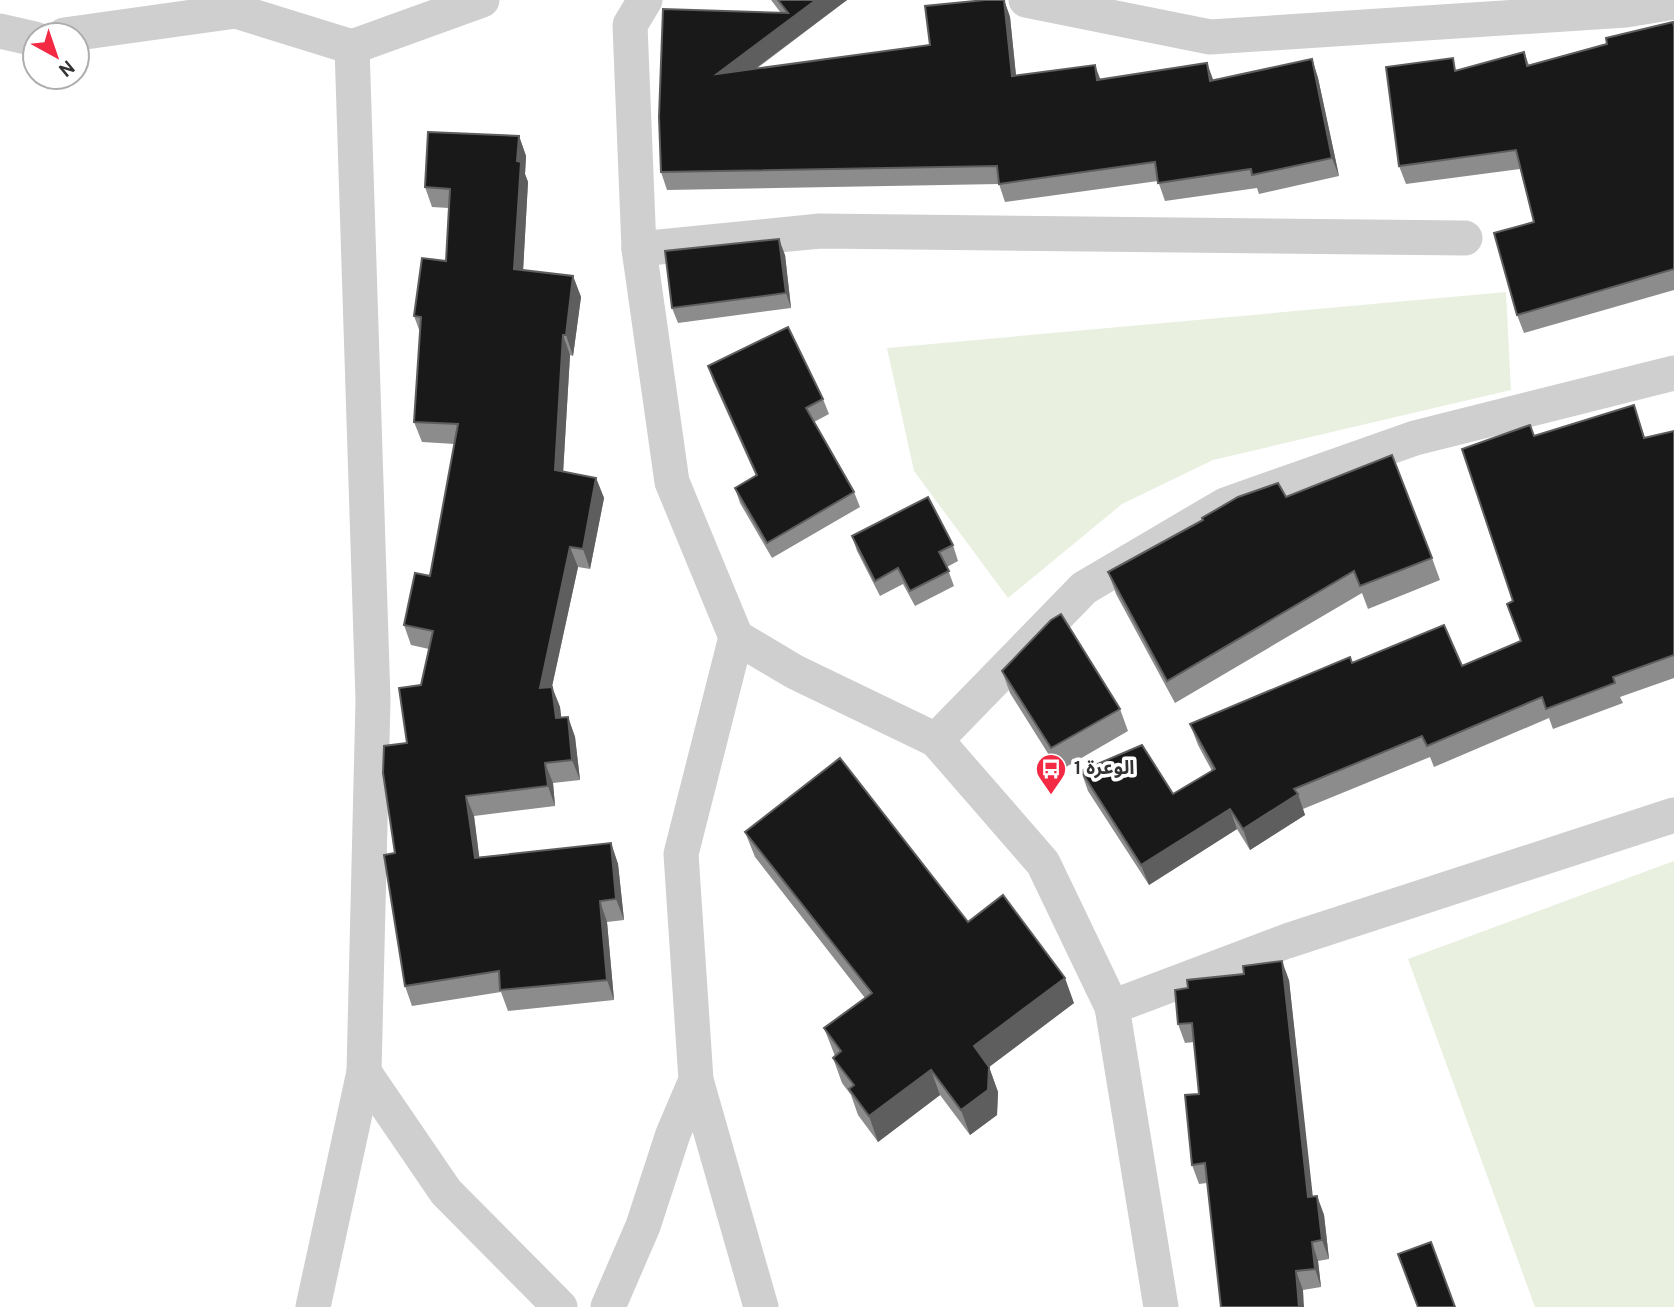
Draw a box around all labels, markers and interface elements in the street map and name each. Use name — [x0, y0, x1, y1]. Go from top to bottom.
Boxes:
north arrow — [21, 21, 91, 91]
text: N — [53, 54, 79, 81]
bus stop icon: الوعرة 1 — [1034, 752, 1068, 796]
place label: الوعرة 1 — [1074, 757, 1134, 781]

